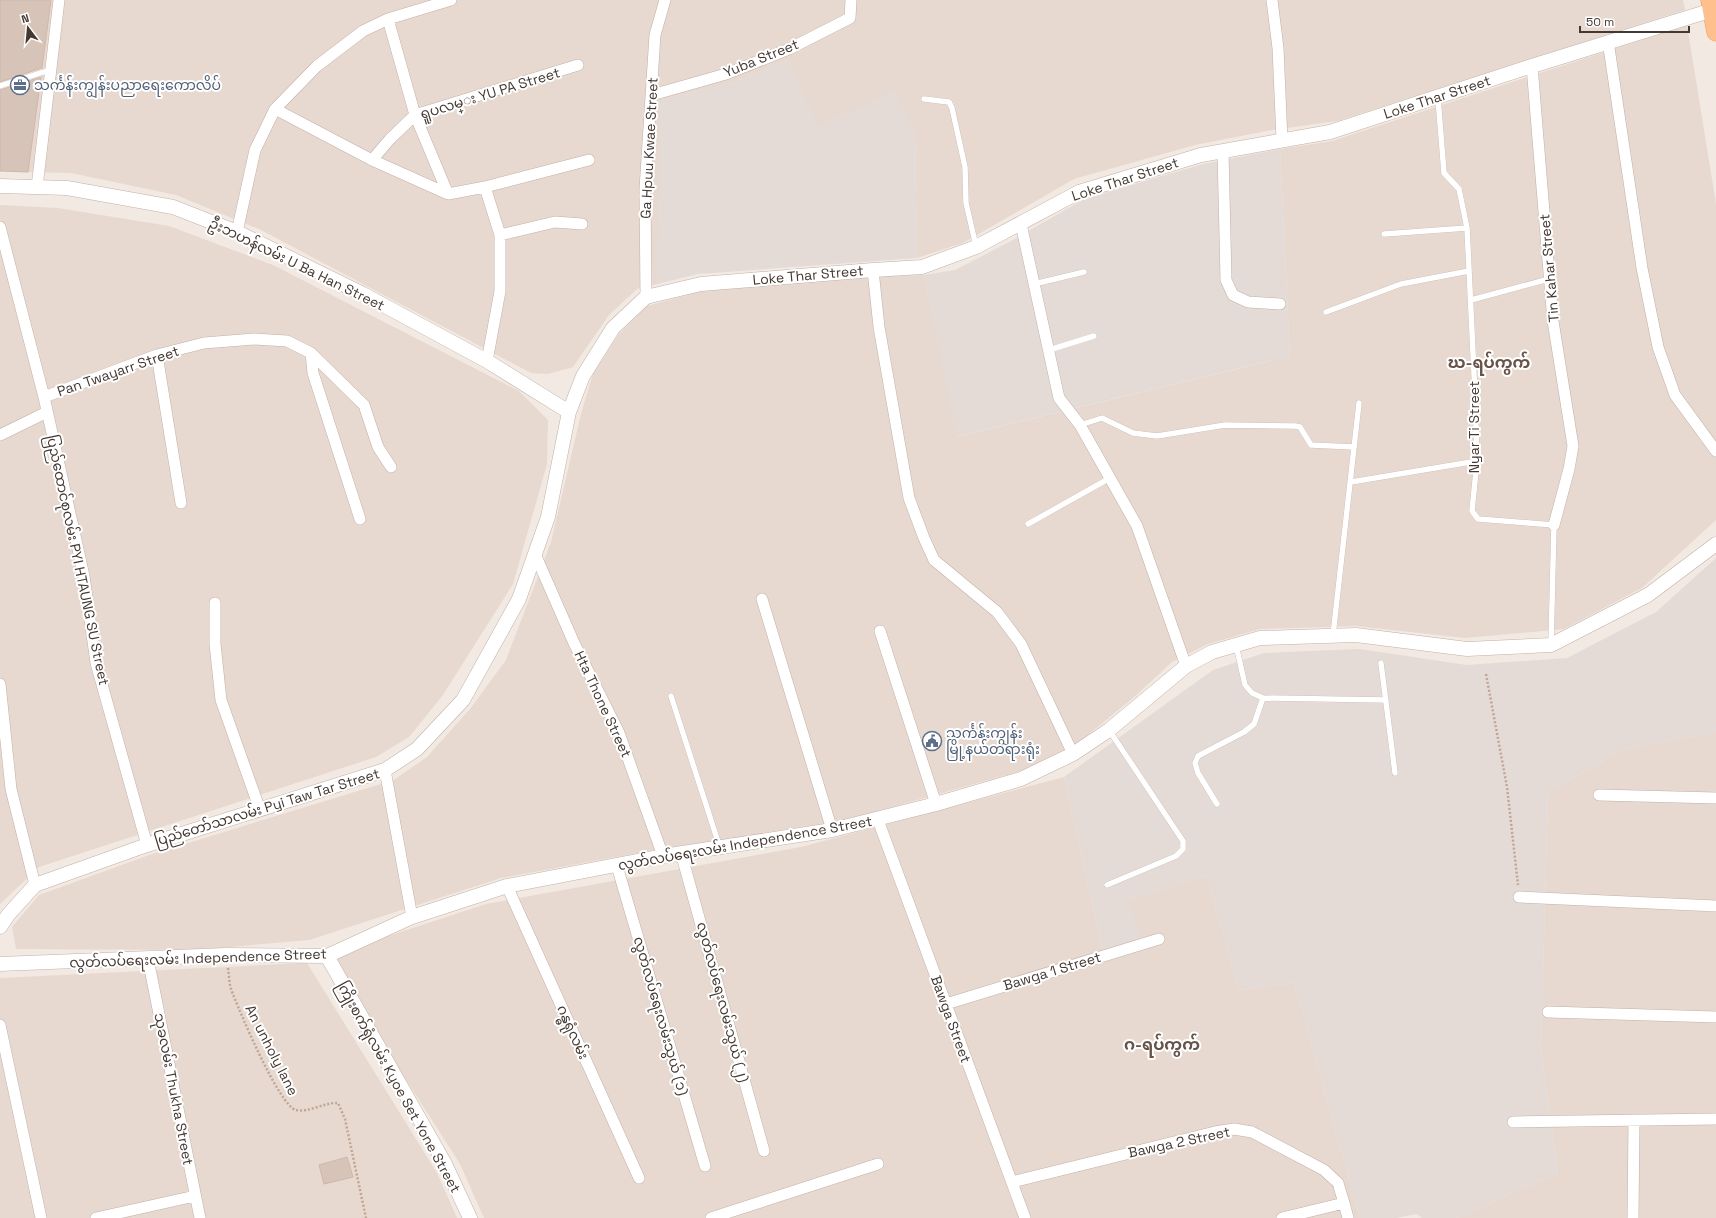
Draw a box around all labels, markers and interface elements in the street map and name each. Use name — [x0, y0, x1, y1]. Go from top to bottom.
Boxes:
north arrow — [8, 8, 48, 48]
scale bar — [1580, 8, 1689, 34]
text: N — [20, 11, 31, 26]
text: 50 m — [1586, 14, 1614, 30]
street label: Yuba Street — [721, 35, 801, 81]
street label: ရူပလမ္း YU PA Street — [418, 63, 563, 126]
street label: Loke Thar Street — [1381, 71, 1493, 123]
office icon: သင်္ကန်းကျွန်းပညာရေးကောလိပ် — [9, 74, 31, 96]
place label: သင်္ကန်းကျွန်းပညာရေးကောလိပ် — [34, 75, 221, 98]
street label: Ga Hpuu Kwae Street — [636, 77, 662, 219]
street label: Loke Thar Street — [1069, 153, 1181, 205]
street label: ဦးဘဟန်လမ်း U Ba Han Street — [205, 213, 388, 317]
street label: Tin Kahar Street — [1535, 213, 1563, 323]
street label: Loke Thar Street — [752, 261, 864, 289]
street label: Pan Twayarr Street — [55, 342, 181, 400]
district label: ဃ-ရပ်ကွက် — [1448, 351, 1531, 376]
street label: Nyar Ti Street — [1465, 381, 1483, 473]
street label: ပြည်ထောင်စုလမ်း PYI HTAUNG SU Street — [40, 433, 114, 688]
street label: Hta Thone Street — [570, 648, 636, 760]
place label: သင်္ကန်းကျွန်း မြို့နယ်တရားရုံး — [946, 723, 1040, 761]
public building icon: သင်္ကန်းကျွန်း မြို့နယ်တရားရုံး — [921, 730, 943, 752]
street label: ပြည်တော်သာလမ်း Pyi Taw Tar Street — [152, 763, 383, 853]
street label: လွတ်လပ်ရေးလမ်း Independence Street — [616, 811, 874, 877]
street label: လွတ်လပ်ရေးလမ်းသွယ် (၂) — [690, 920, 754, 1085]
street label: လွတ်လပ်ရေးလမ်းသွယ် (၁) — [627, 934, 693, 1098]
street label: လွတ်လပ်ရေးလမ်း Independence Street — [69, 944, 327, 974]
street label: Bawga 1 Street — [1001, 948, 1103, 994]
street label: Bawga Street — [927, 973, 975, 1065]
street label: ကြိုးစက်ရုံလမ်း Kyoe Set Yone Street — [331, 978, 466, 1197]
street label: An unholy lane — [241, 1002, 303, 1098]
street label: ဂန္ဓရုံလမ်း — [550, 1002, 594, 1063]
street label: သုခလမ်း Thukha Street — [147, 1011, 199, 1167]
district label: ဂ-ရပ်ကွက် — [1124, 1033, 1200, 1058]
street label: Bawga 2 Street — [1126, 1122, 1232, 1162]

